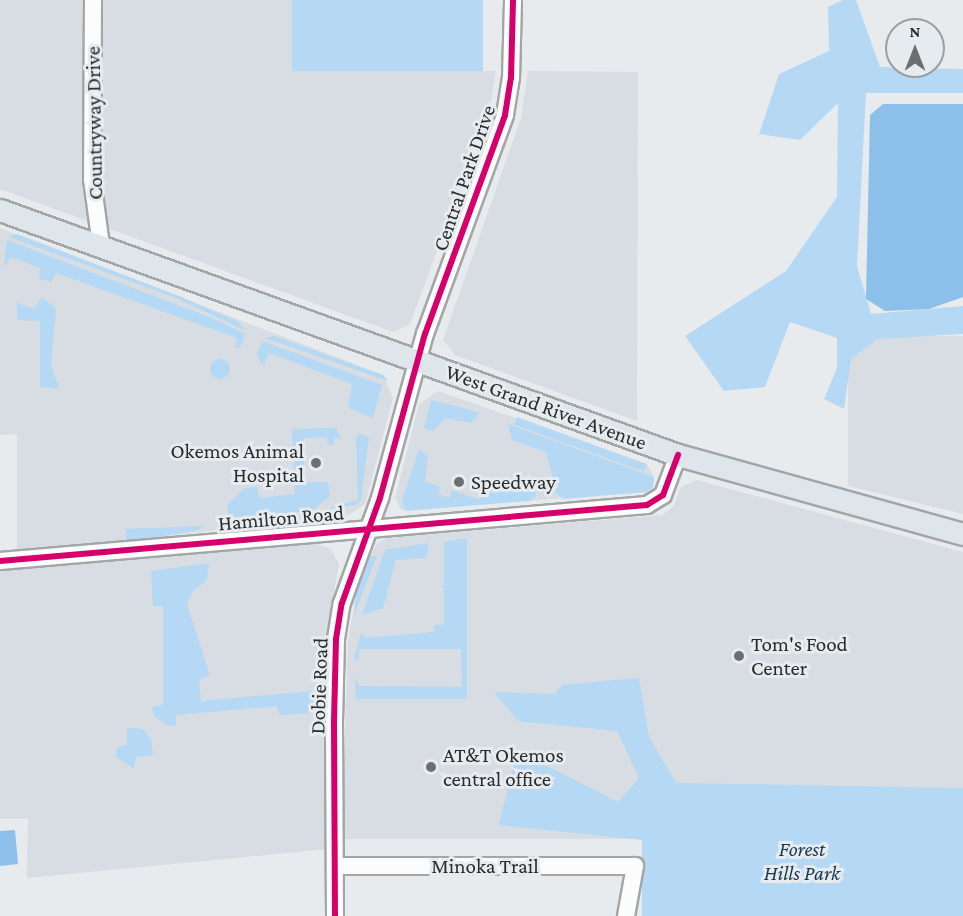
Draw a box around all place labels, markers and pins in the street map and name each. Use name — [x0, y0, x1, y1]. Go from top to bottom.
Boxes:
place label: Okemos Animal Hospital — [171, 438, 304, 488]
marker: Okemos Animal Hospital — [309, 456, 323, 470]
place label: Speedway — [471, 469, 556, 495]
marker: Speedway — [452, 475, 466, 489]
place label: Tom's Food Center — [751, 631, 848, 681]
marker: Tom's Food Center — [732, 649, 746, 663]
place label: AT&T Okemos central office — [443, 742, 564, 792]
marker: AT&T Okemos central office — [424, 760, 438, 774]

